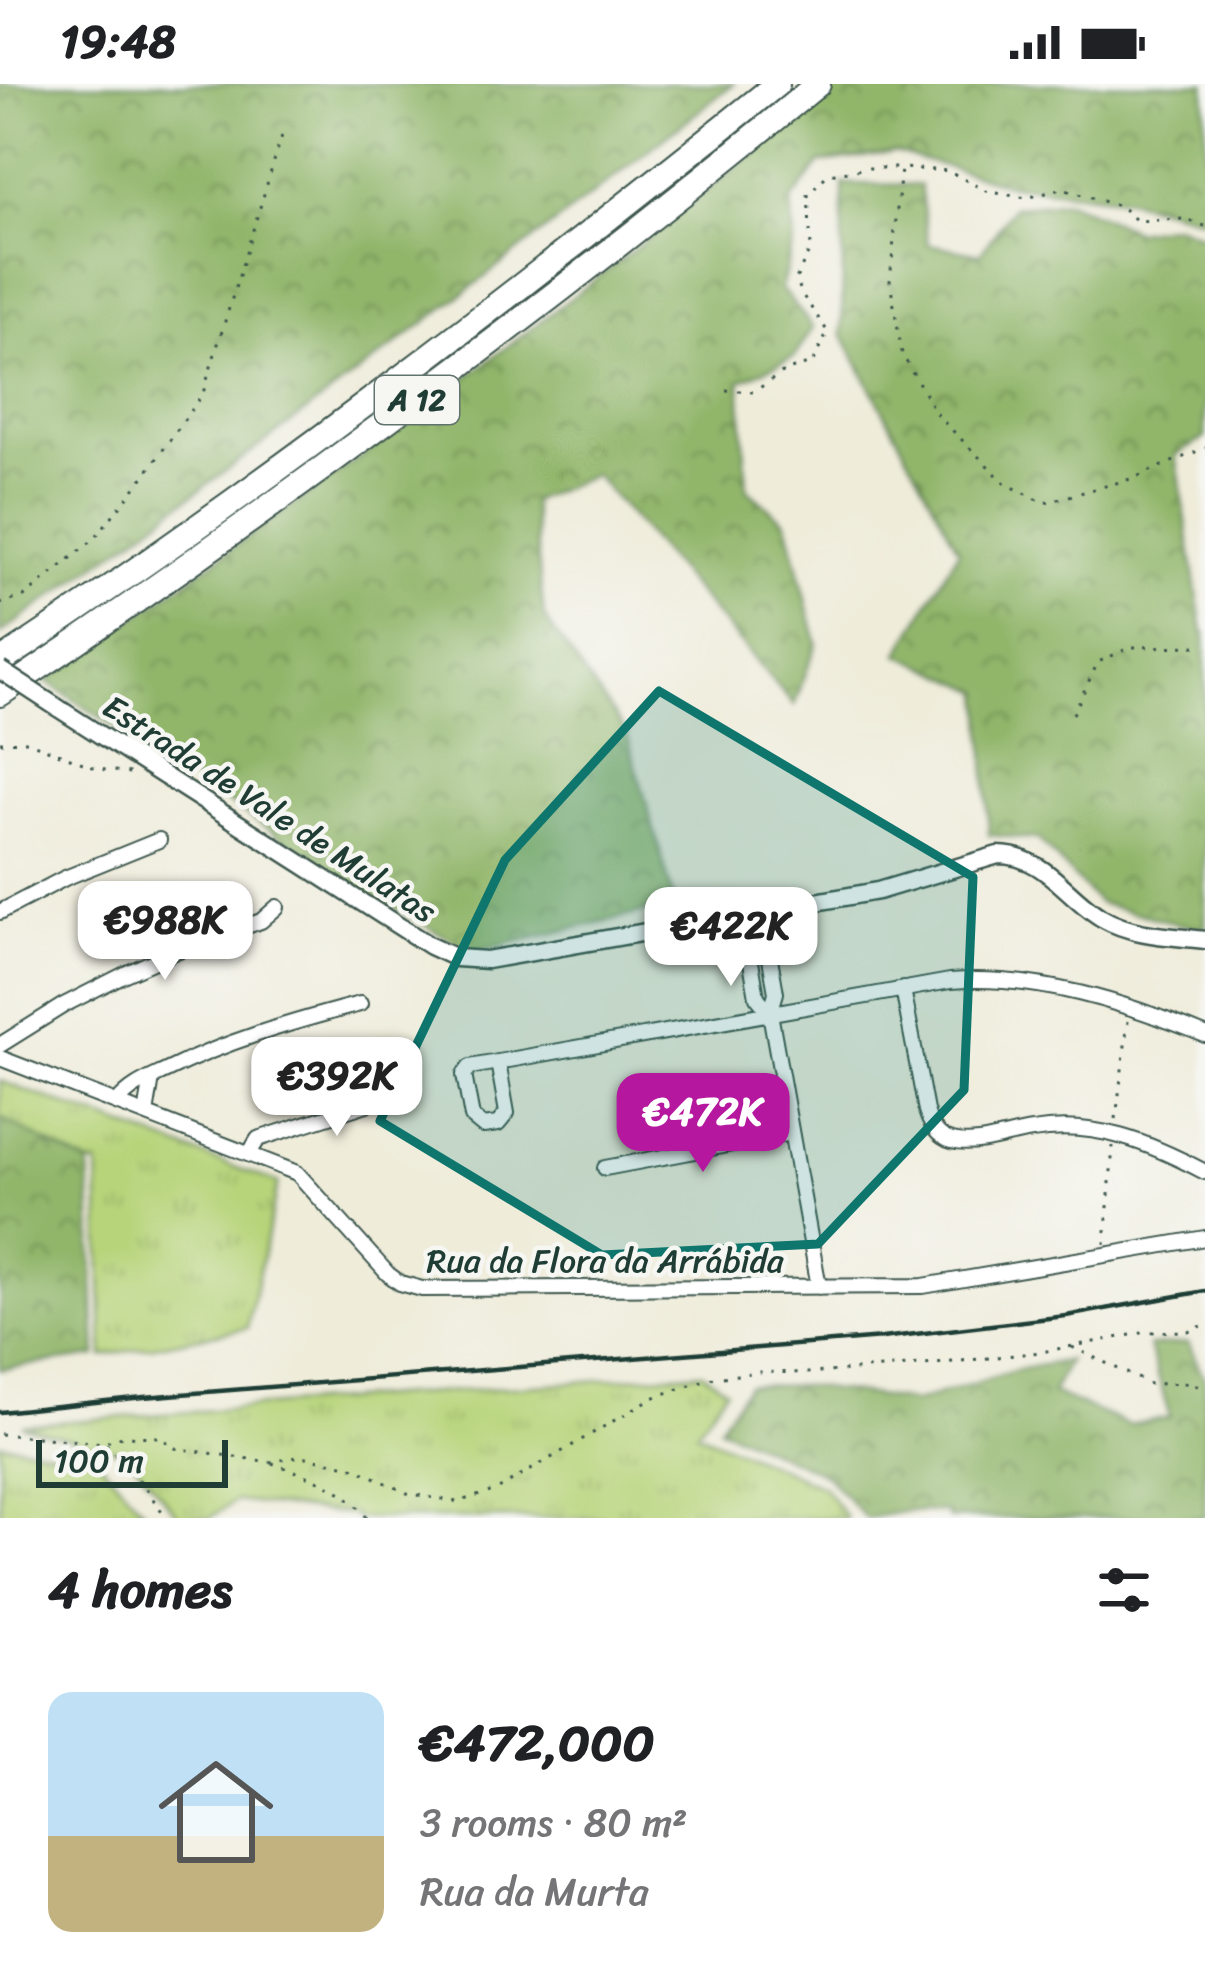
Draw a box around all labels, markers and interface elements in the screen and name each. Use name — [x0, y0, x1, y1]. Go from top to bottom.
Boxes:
text: 19:48 — [60, 2, 176, 82]
road number: A 12 — [375, 376, 459, 424]
street label: Estrada de Vale de Mulatas — [91, 679, 449, 939]
pin: €988K — [81, 881, 249, 983]
text: €988K — [105, 885, 225, 954]
pin: €422K — [647, 887, 815, 989]
text: €422K — [672, 891, 791, 960]
pin: €392K — [253, 1037, 421, 1139]
text: €392K — [278, 1041, 396, 1110]
pin: €472K — [619, 1073, 787, 1175]
text: €472K — [644, 1077, 762, 1146]
street label: Rua da Flora da Arrábida — [426, 1232, 784, 1290]
text: 100 m — [54, 1432, 144, 1490]
scale bar — [36, 1434, 228, 1487]
text: 4 homes — [48, 1545, 232, 1635]
icon: filters — [1091, 1557, 1157, 1623]
text: €472,000 — [420, 1698, 655, 1788]
icon: home — [144, 1740, 288, 1884]
text: 3 rooms · 80 m² — [420, 1788, 687, 1857]
text: Rua da Murta — [420, 1857, 649, 1926]

